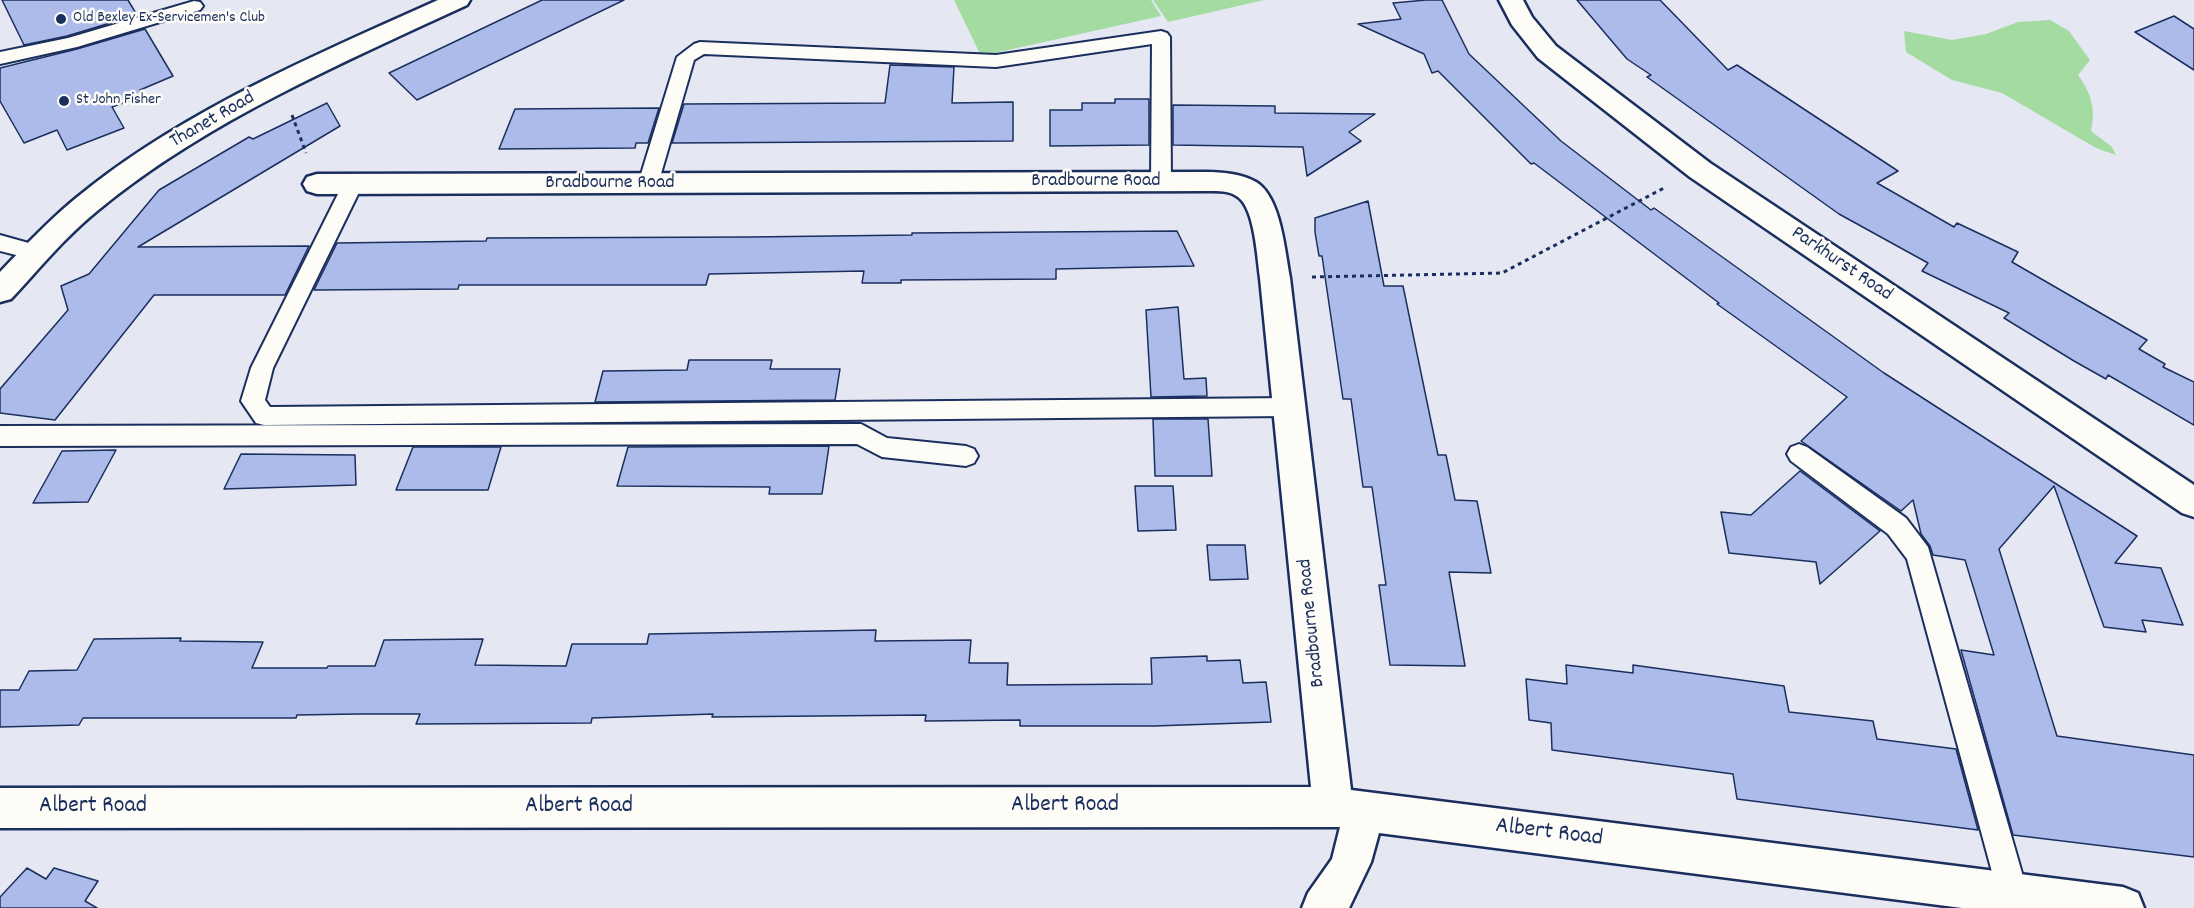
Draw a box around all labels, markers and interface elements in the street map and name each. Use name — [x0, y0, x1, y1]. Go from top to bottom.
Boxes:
place label: Old Bexley Ex-Servicemen's Club — [73, 9, 265, 29]
marker: Old Bexley Ex-Servicemen's Club — [54, 12, 68, 26]
street label: Thanet Road — [166, 87, 260, 155]
place label: St John Fisher — [76, 91, 161, 111]
marker: St John Fisher — [57, 94, 71, 108]
street label: Bradbourne Road — [1031, 170, 1161, 194]
street label: Bradbourne Road — [545, 172, 675, 196]
street label: Parkhurst Road — [1786, 222, 1896, 308]
street label: Bradbourne Road — [1294, 557, 1332, 689]
street label: Albert Road — [1011, 793, 1119, 821]
street label: Albert Road — [39, 794, 147, 822]
street label: Albert Road — [525, 794, 633, 822]
street label: Albert Road — [1494, 813, 1604, 855]

